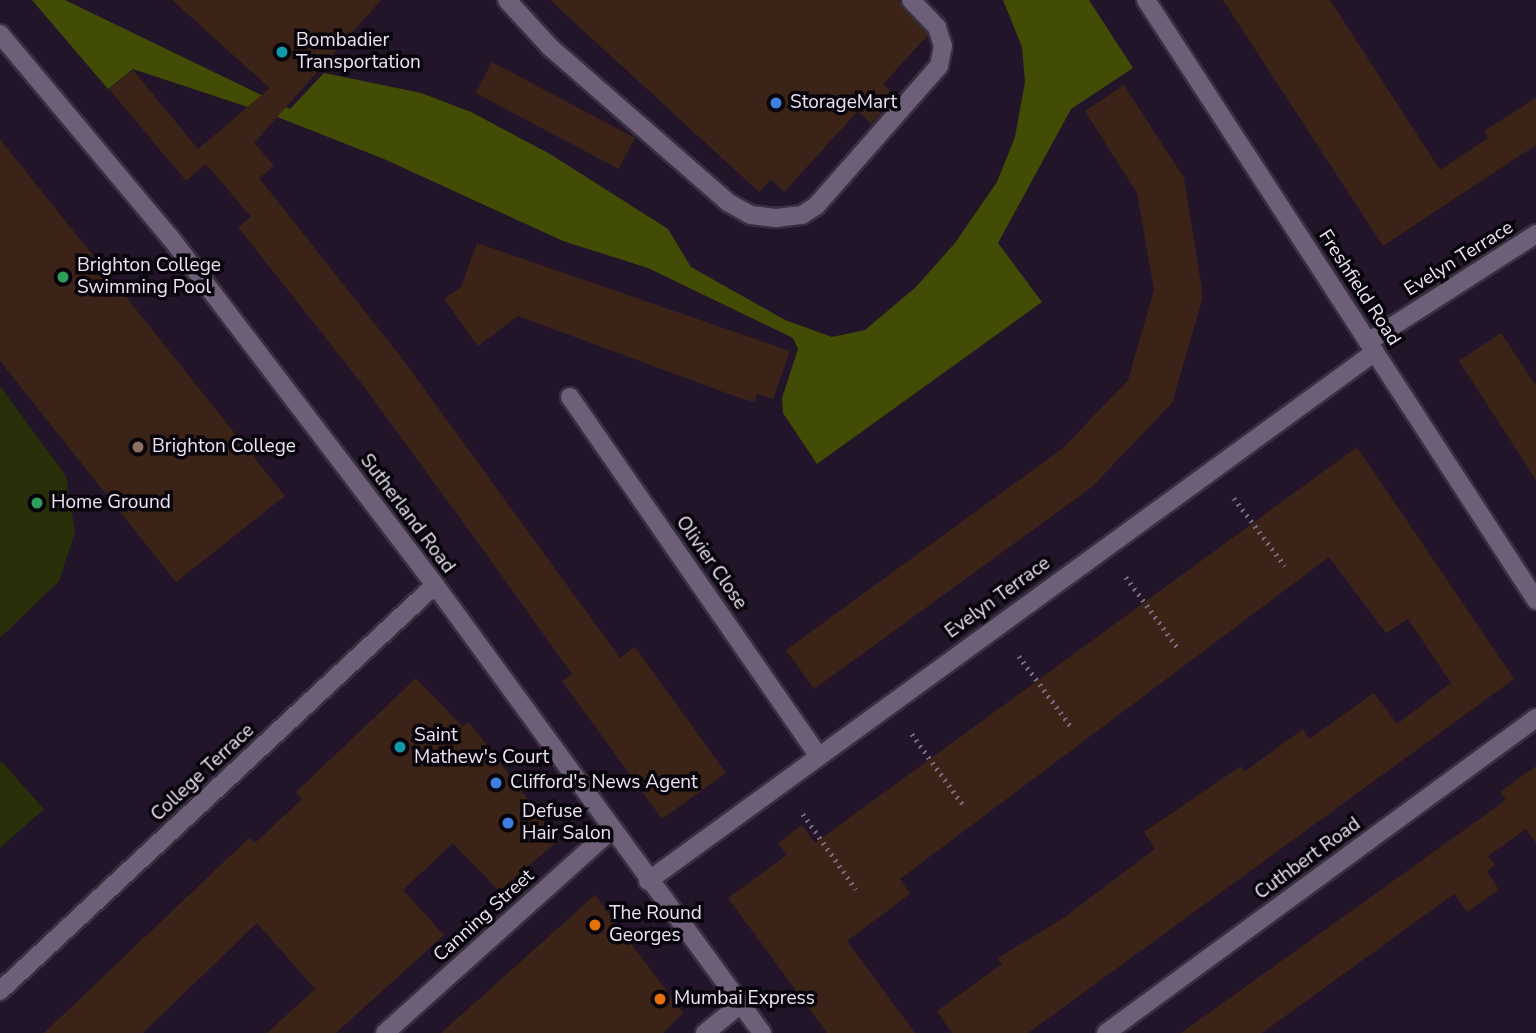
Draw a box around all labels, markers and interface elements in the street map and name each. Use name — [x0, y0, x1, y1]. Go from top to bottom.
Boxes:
place label: Bombadier Transportation — [296, 30, 421, 74]
marker: Bombadier Transportation — [274, 44, 290, 60]
place label: StorageMart — [790, 92, 897, 114]
marker: StorageMart — [768, 95, 784, 111]
street label: Evelyn Terrace — [1400, 217, 1518, 301]
street label: Freshfield Road — [1313, 226, 1405, 350]
place label: Brighton College Swimming Pool — [77, 255, 221, 299]
marker: Brighton College Swimming Pool — [55, 269, 71, 285]
place label: Brighton College — [152, 436, 296, 458]
marker: Brighton College — [130, 439, 146, 455]
street label: Sutherland Road — [355, 450, 459, 578]
place label: Home Ground — [51, 492, 171, 514]
marker: Home Ground — [29, 495, 45, 511]
street label: Olivier Close — [670, 512, 752, 614]
street label: Evelyn Terrace — [941, 552, 1055, 644]
street label: College Terrace — [147, 719, 259, 827]
place label: Saint Mathew's Court — [414, 725, 549, 769]
marker: Saint Mathew's Court — [392, 739, 408, 755]
place label: Clifford's News Agent — [510, 772, 698, 794]
marker: Clifford's News Agent — [488, 775, 504, 791]
place label: Defuse Hair Salon — [522, 801, 611, 845]
street label: Cuthbert Road — [1251, 813, 1365, 905]
marker: Defuse Hair Salon — [500, 815, 516, 831]
street label: Canning Street — [429, 865, 539, 967]
place label: The Round Georges — [609, 903, 702, 947]
marker: The Round Georges — [587, 917, 603, 933]
place label: Mumbai Express — [674, 988, 815, 1010]
marker: Mumbai Express — [652, 991, 668, 1007]

